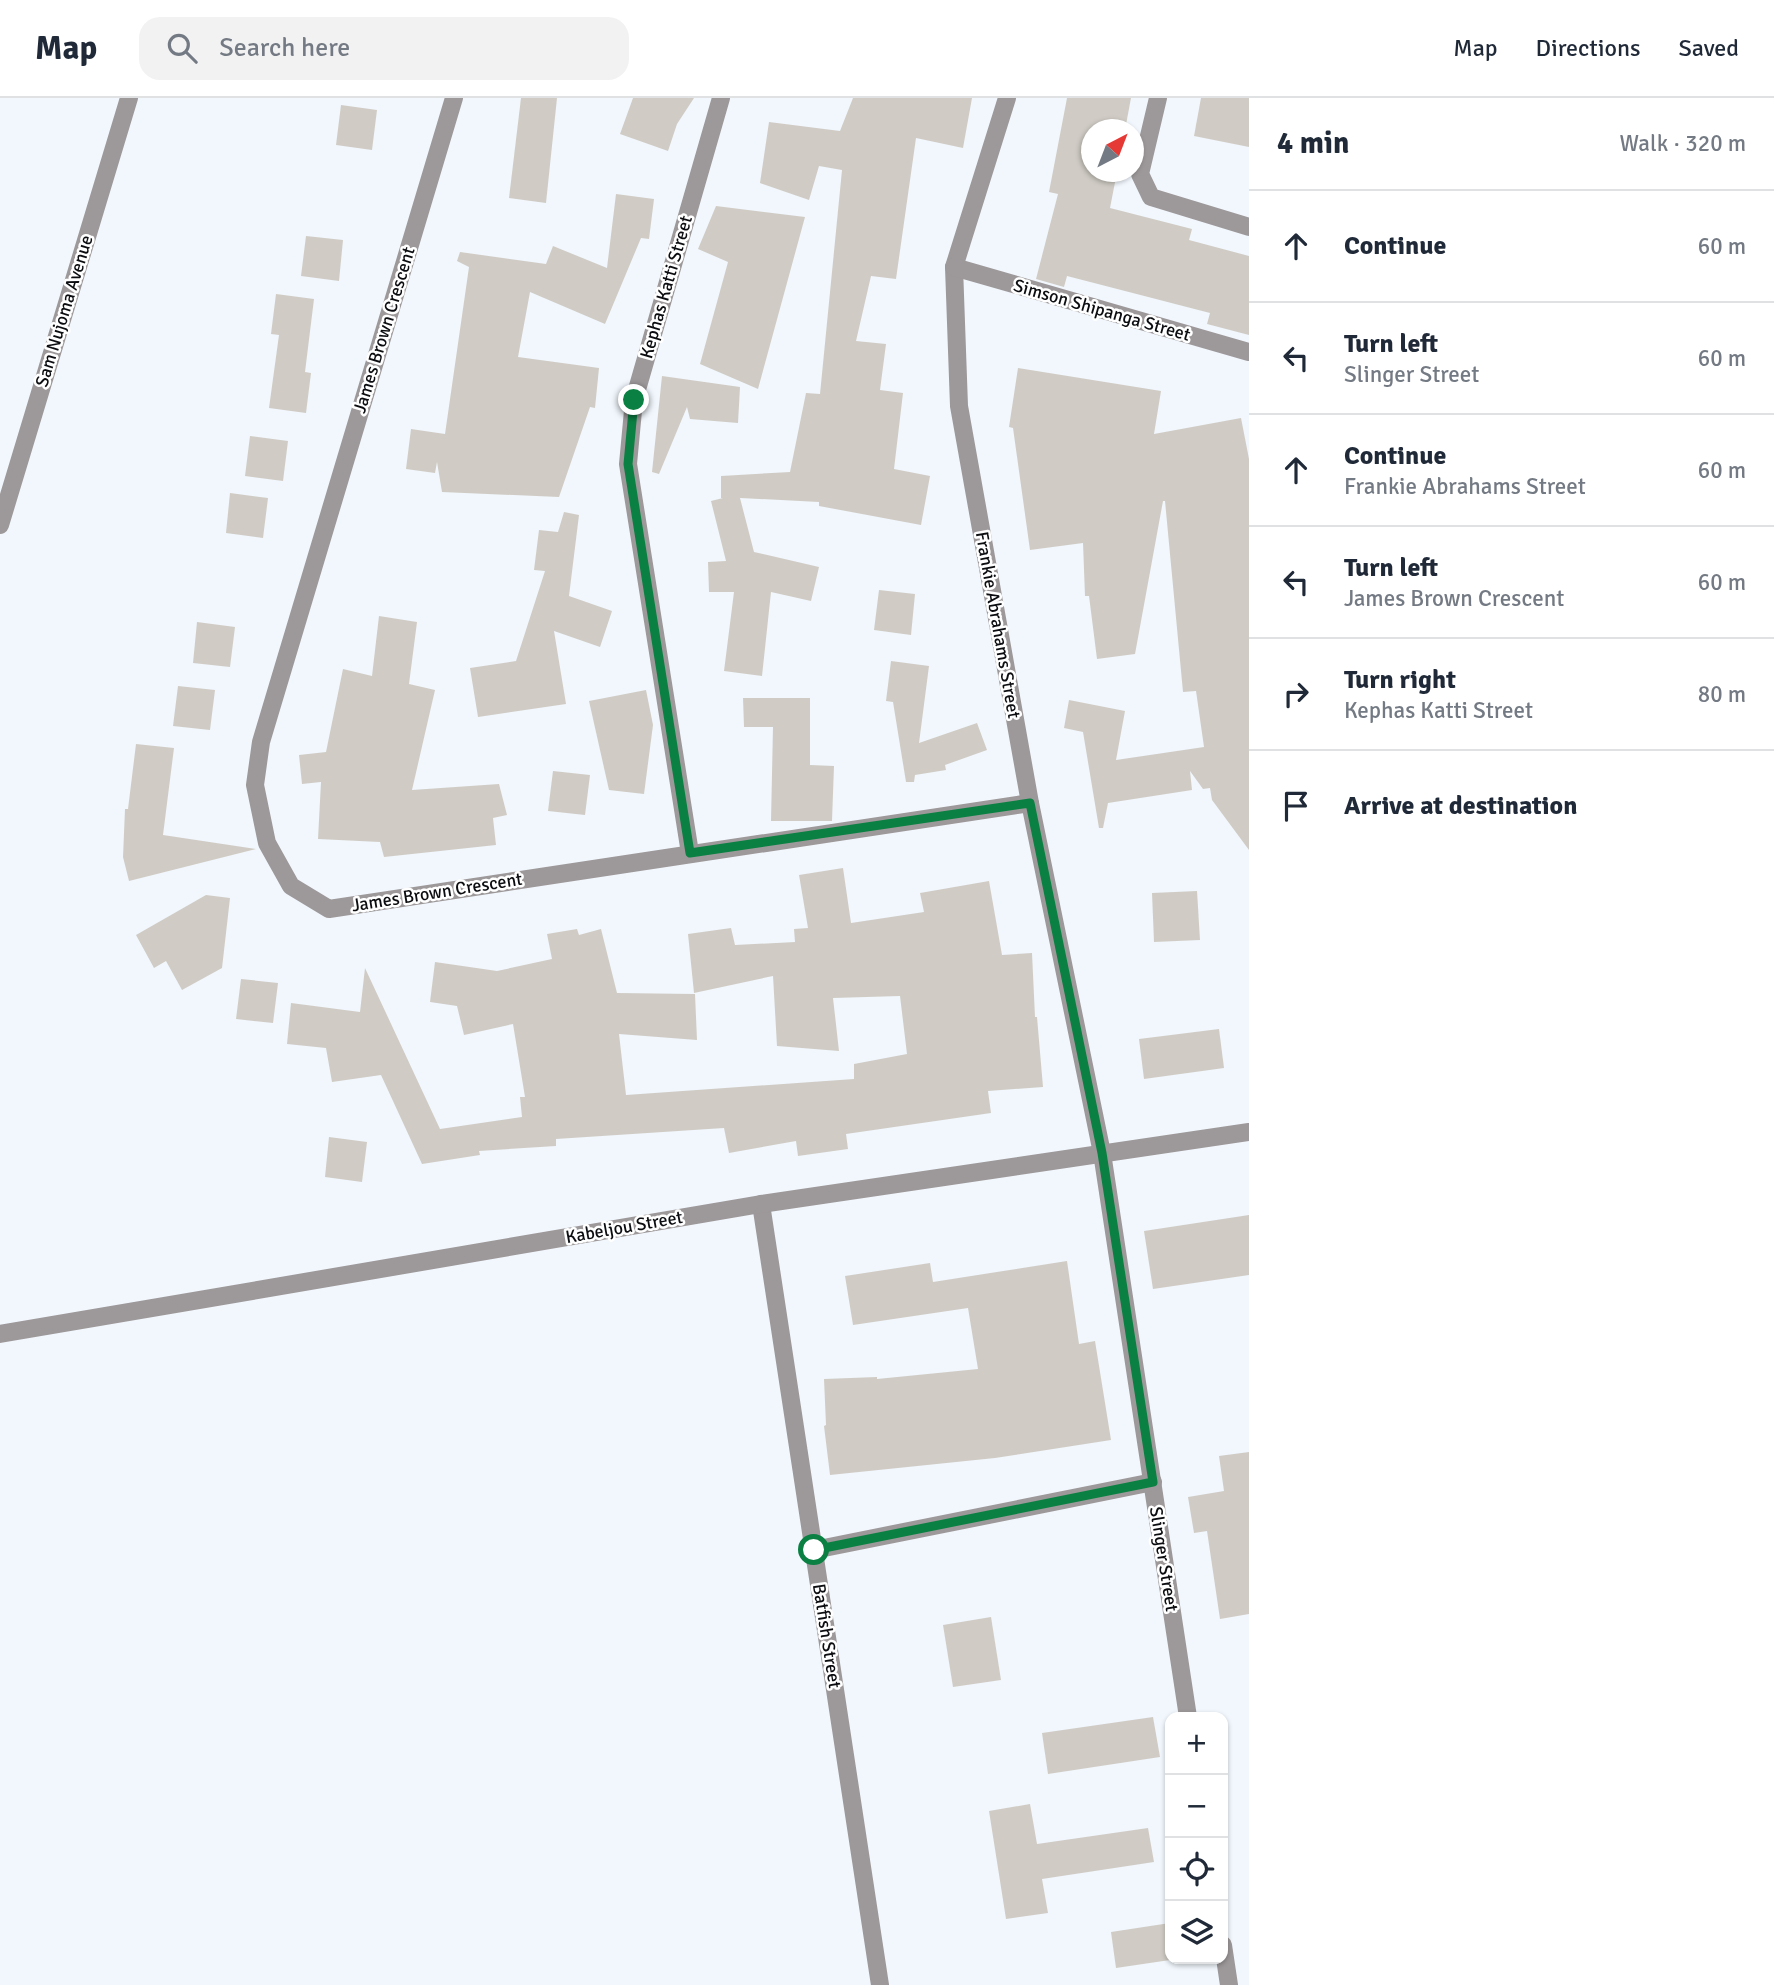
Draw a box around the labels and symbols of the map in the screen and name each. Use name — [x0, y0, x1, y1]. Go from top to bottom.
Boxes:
north arrow — [1081, 119, 1144, 182]
street label: Kephas Katti Street — [635, 213, 697, 361]
street label: Sam Nujoma Avenue — [30, 232, 98, 390]
street label: James Brown Crescent — [348, 244, 420, 416]
street label: Simson Shipanga Street — [1011, 274, 1193, 346]
route end — [618, 384, 649, 415]
street label: Frankie Abrahams Street — [971, 530, 1025, 720]
street label: James Brown Crescent — [350, 868, 524, 916]
street label: Kabeljou Street — [564, 1206, 684, 1248]
street label: Slinger Street — [1145, 1505, 1183, 1613]
route start — [798, 1534, 829, 1565]
street label: Batfish Street — [808, 1582, 846, 1690]

